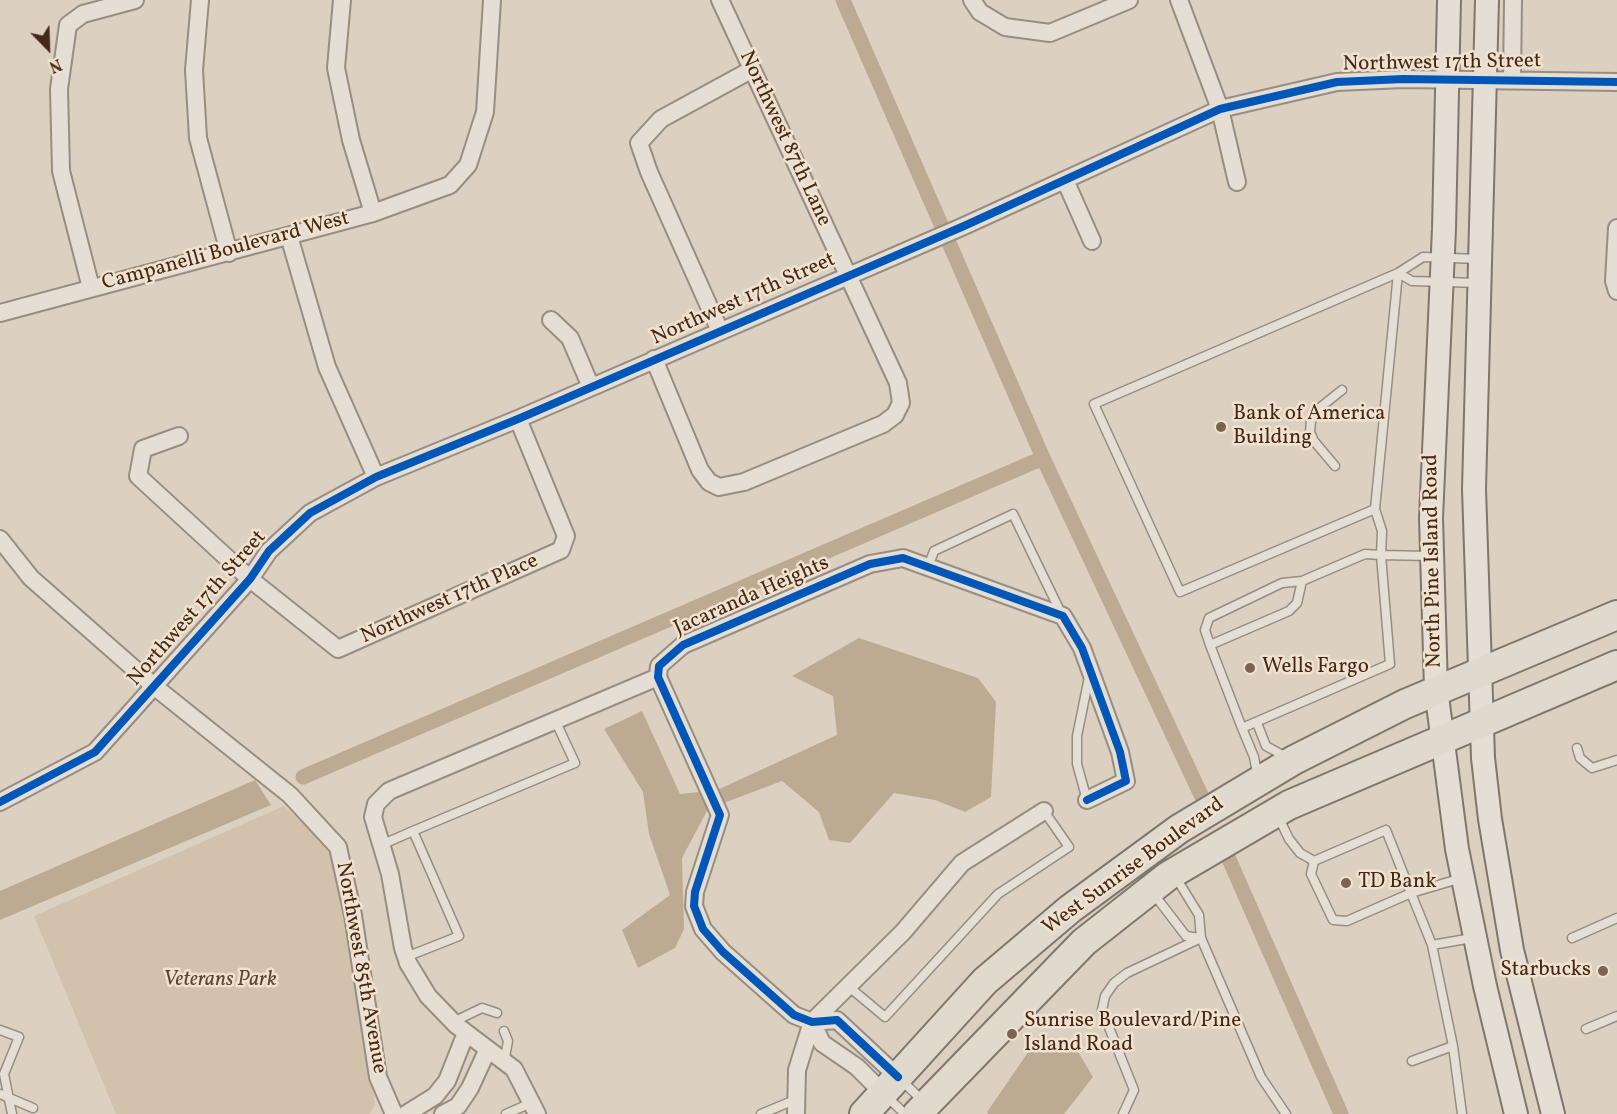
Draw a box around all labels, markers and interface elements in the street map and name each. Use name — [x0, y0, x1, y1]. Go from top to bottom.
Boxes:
north arrow — [18, 18, 78, 78]
street label: Northwest 87th Lane — [732, 47, 836, 231]
street label: Northwest 17th Street — [1342, 50, 1542, 78]
text: N — [45, 52, 65, 77]
street label: Campanelli Boulevard West — [100, 207, 352, 297]
street label: Northwest 17th Street — [648, 248, 840, 352]
place label: Bank of America Building — [1233, 402, 1386, 452]
marker: Bank of America Building — [1214, 420, 1228, 434]
street label: North Pine Island Road — [1420, 454, 1448, 668]
street label: Northwest 17th Street — [123, 526, 273, 692]
street label: Northwest 17th Place — [357, 549, 543, 651]
street label: Jacaranda Heights — [671, 551, 833, 643]
place label: Wells Fargo — [1262, 655, 1369, 681]
marker: Wells Fargo — [1243, 661, 1257, 675]
street label: West Sunrise Boulevard — [1038, 793, 1230, 941]
street label: Northwest 85th Avenue — [329, 860, 391, 1076]
place label: TD Bank — [1358, 870, 1437, 896]
marker: TD Bank — [1339, 876, 1353, 890]
place label: Starbucks — [1500, 958, 1591, 984]
marker: Starbucks — [1596, 964, 1610, 978]
park label: Veterans Park — [163, 968, 277, 994]
place label: Sunrise Boulevard/Pine Island Road — [1024, 1009, 1241, 1059]
marker: Sunrise Boulevard/Pine Island Road — [1005, 1027, 1019, 1041]

